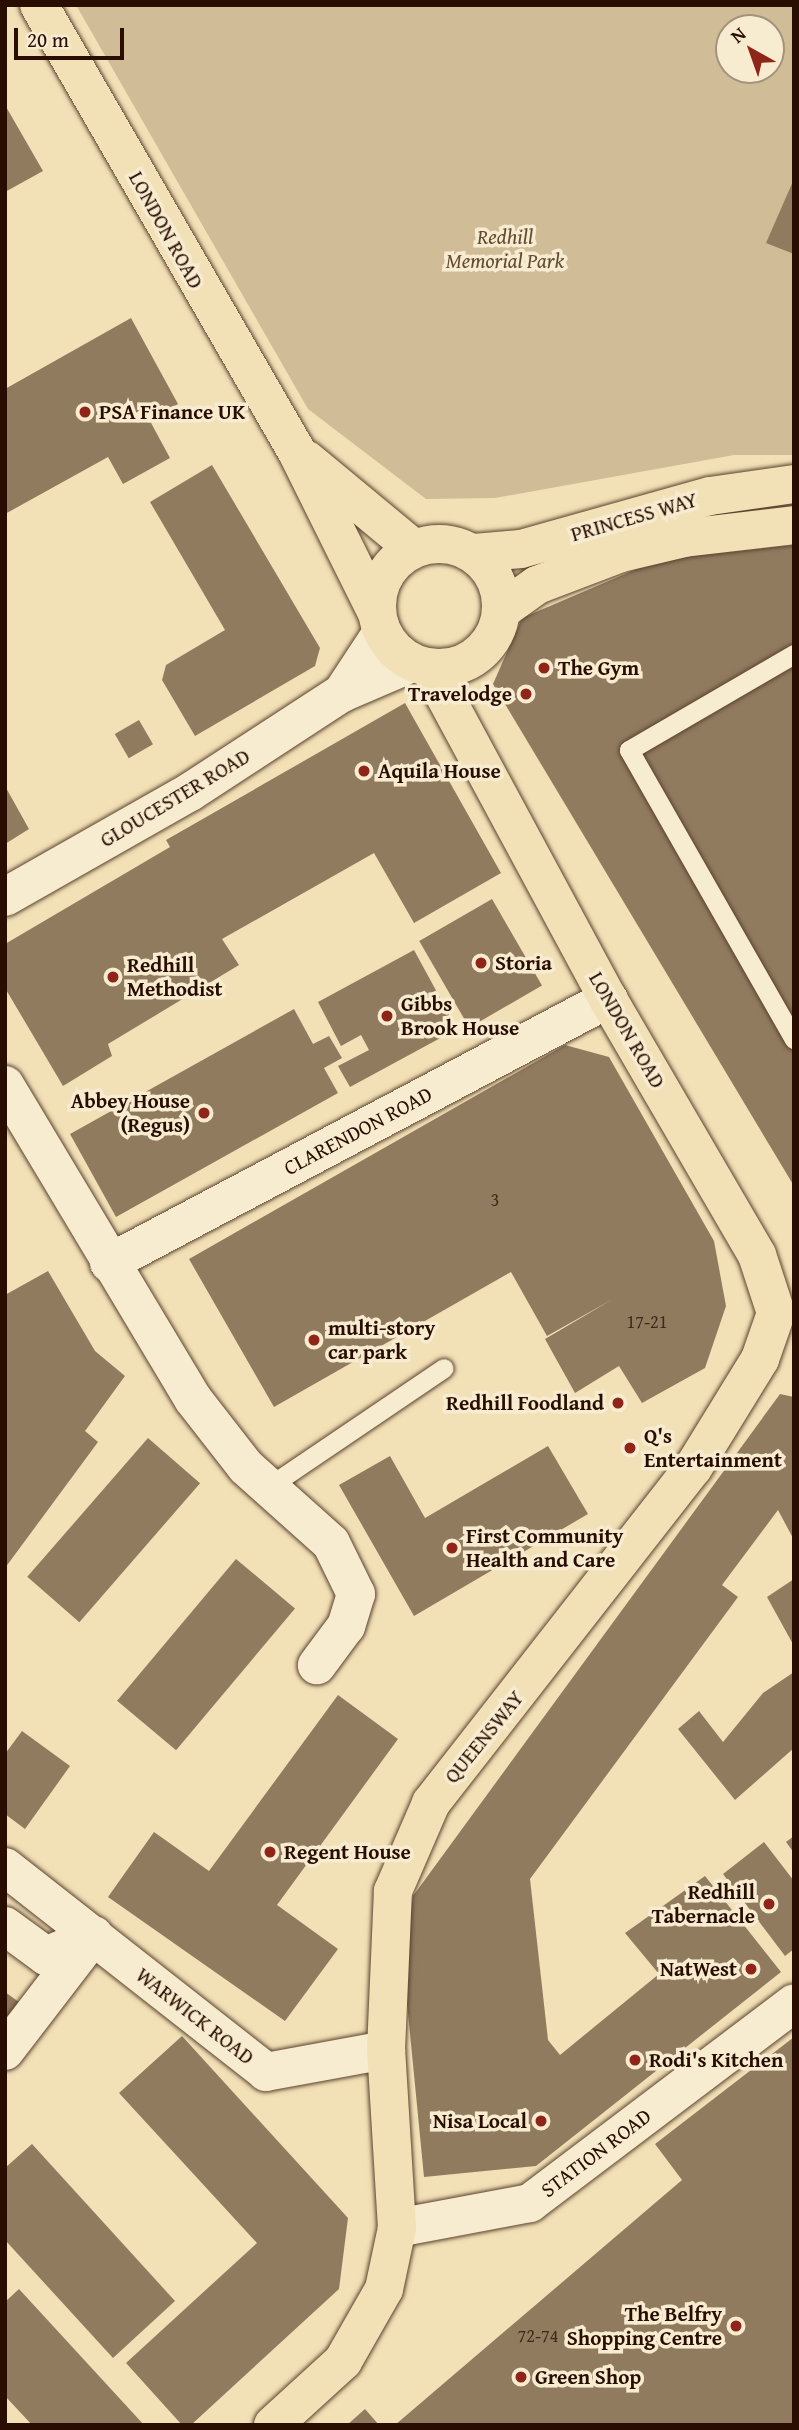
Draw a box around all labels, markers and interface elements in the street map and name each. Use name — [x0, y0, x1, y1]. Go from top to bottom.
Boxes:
scale bar — [18, 14, 128, 58]
north arrow — [715, 14, 785, 84]
text: N — [724, 20, 752, 49]
text: 20 m — [27, 24, 69, 55]
street label: LONDON ROAD — [123, 167, 209, 293]
park label: Redhill Memorial Park — [446, 224, 564, 274]
place label: PSA Finance UK — [99, 399, 245, 425]
marker: PSA Finance UK — [77, 404, 93, 420]
street label: PRINCESS WAY — [568, 487, 700, 547]
place label: The Gym — [558, 655, 639, 681]
marker: The Gym — [536, 660, 552, 676]
place label: Travelodge — [408, 681, 512, 707]
marker: Travelodge — [518, 686, 534, 702]
street label: GLOUCESTER ROAD — [96, 743, 254, 853]
place label: Aquila House — [378, 758, 501, 784]
marker: Aquila House — [356, 763, 372, 779]
place label: Storia — [495, 950, 552, 976]
place label: Redhill Methodist — [127, 952, 222, 1002]
marker: Storia — [473, 955, 489, 971]
street label: LONDON ROAD — [584, 967, 670, 1093]
marker: Redhill Methodist — [105, 969, 121, 985]
place label: Gibbs Brook House — [401, 991, 519, 1041]
marker: Gibbs Brook House — [379, 1008, 395, 1024]
street label: CLARENDON ROAD — [279, 1081, 437, 1181]
place label: Abbey House (Regus) — [71, 1088, 190, 1138]
marker: Abbey House (Regus) — [196, 1105, 212, 1121]
house number: 3 — [491, 1189, 499, 1211]
house number: 17-21 — [627, 1311, 667, 1333]
place label: multi-story car park — [328, 1315, 435, 1365]
marker: multi-story car park — [306, 1332, 322, 1348]
place label: Redhill Foodland — [446, 1390, 604, 1416]
marker: Redhill Foodland — [610, 1395, 626, 1411]
place label: Q's Entertainment — [644, 1423, 782, 1473]
marker: Q's Entertainment — [622, 1440, 638, 1456]
place label: First Community Health and Care — [466, 1523, 623, 1573]
marker: First Community Health and Care — [444, 1540, 460, 1556]
street label: QUEENSWAY — [439, 1686, 529, 1788]
place label: Regent House — [284, 1839, 411, 1865]
marker: Regent House — [262, 1844, 278, 1860]
place label: Redhill Tabernacle — [652, 1879, 755, 1929]
marker: Redhill Tabernacle — [761, 1896, 777, 1912]
place label: NatWest — [660, 1956, 737, 1982]
marker: NatWest — [743, 1961, 759, 1977]
street label: WARWICK ROAD — [131, 1962, 259, 2070]
place label: Rodi's Kitchen — [649, 2047, 783, 2073]
marker: Rodi's Kitchen — [627, 2052, 643, 2068]
street label: STATION ROAD — [536, 2103, 656, 2203]
place label: Nisa Local — [433, 2108, 527, 2134]
marker: Nisa Local — [533, 2113, 549, 2129]
place label: The Belfry Shopping Centre — [567, 2301, 722, 2351]
marker: The Belfry Shopping Centre — [728, 2318, 744, 2334]
house number: 72-74 — [518, 2325, 558, 2347]
place label: Green Shop — [535, 2364, 641, 2390]
marker: Green Shop — [513, 2369, 529, 2385]

